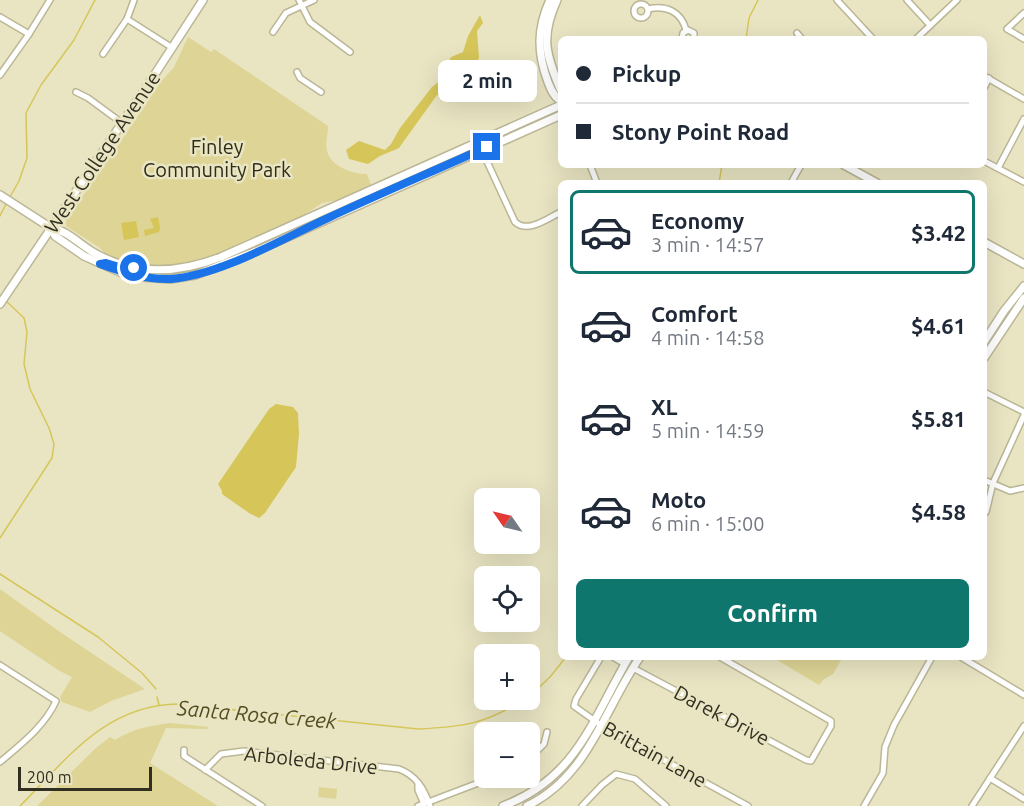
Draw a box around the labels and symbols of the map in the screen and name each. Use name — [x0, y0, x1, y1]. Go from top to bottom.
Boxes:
callout: 2 min — [438, 60, 536, 102]
street label: West College Avenue — [39, 67, 165, 237]
route end — [473, 133, 500, 160]
park label: Finley Community Park — [143, 135, 291, 181]
route start — [120, 254, 147, 281]
north arrow — [474, 488, 540, 554]
street label: Darek Drive — [670, 680, 774, 750]
water label: Santa Rosa Creek — [175, 695, 338, 733]
street label: Brittain Lane — [599, 716, 711, 792]
street label: Arboleda Drive — [243, 742, 379, 778]
scale bar — [18, 764, 152, 792]

